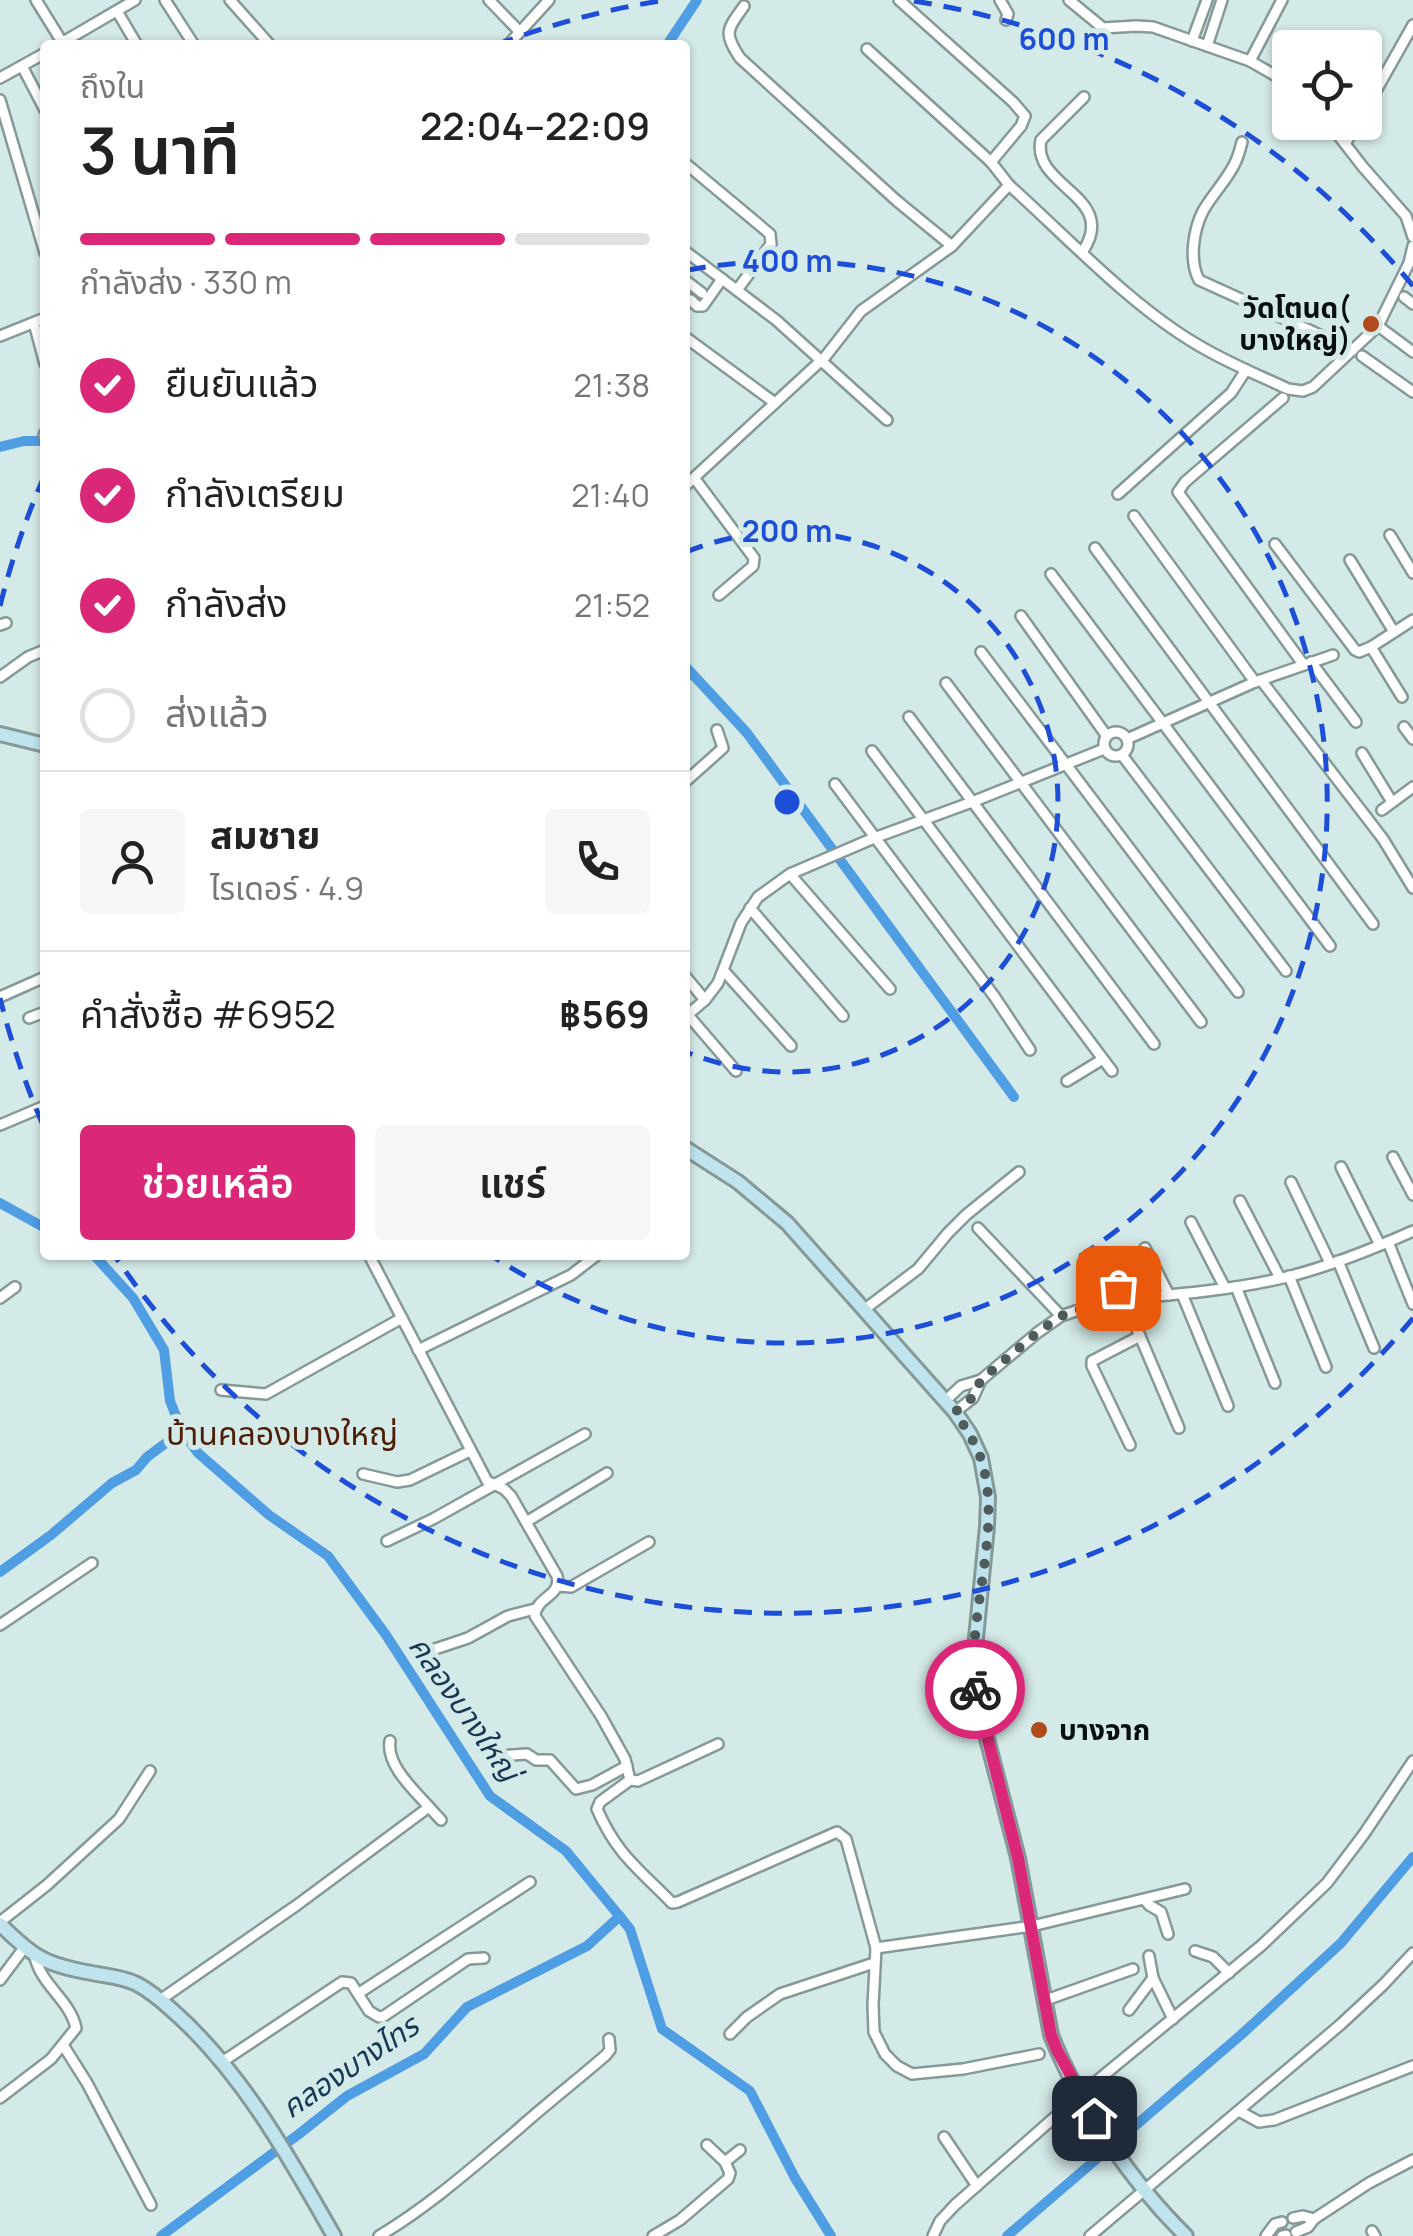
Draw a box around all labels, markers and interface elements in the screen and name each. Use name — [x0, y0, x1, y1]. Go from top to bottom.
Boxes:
text: 600 m — [1018, 18, 1110, 59]
map controls — [1272, 30, 1382, 140]
button: locate — [1272, 30, 1382, 140]
text: ถึงใน — [80, 64, 145, 108]
text: 22:04–22:09 — [420, 99, 650, 151]
text: 3 นาที — [80, 105, 240, 194]
text: 400 m — [742, 240, 832, 281]
text: กำลังส่ง · 330 m — [80, 260, 292, 304]
place label: วัดโตนด( บางใหญ่) — [1239, 288, 1351, 358]
marker: วัดโตนด( บางใหญ่) — [1360, 313, 1382, 335]
text: ยืนยันแล้ว — [165, 356, 318, 408]
icon: check — [80, 358, 135, 413]
text: 21:38 — [573, 363, 650, 407]
text: กำลังเตรียม — [165, 466, 345, 518]
icon: check — [80, 468, 135, 523]
text: 21:40 — [571, 473, 650, 517]
text: 200 m — [742, 510, 832, 551]
text: กำลังส่ง — [165, 576, 287, 628]
icon: check — [80, 578, 135, 633]
text: 21:52 — [574, 583, 650, 627]
text: ส่งแล้ว — [165, 686, 269, 738]
centre of rings — [769, 784, 805, 820]
text: สมชาย — [210, 808, 320, 860]
button: person — [80, 809, 185, 914]
button: phone — [545, 809, 650, 914]
text: ไรเดอร์ · 4.9 — [210, 866, 364, 910]
text: คำสั่งซื้อ #6952 — [80, 987, 336, 1039]
text: ฿569 — [559, 987, 650, 1039]
button: ช่วยเหลือ — [80, 1125, 355, 1240]
button: แชร์ — [375, 1125, 650, 1240]
pin — [1076, 1246, 1161, 1331]
icon: bag — [1091, 1261, 1146, 1316]
district label: บ้านคลองบางใหญ่ — [166, 1411, 398, 1455]
water label: คลองบางใหญ่ — [400, 1627, 533, 1792]
courier — [925, 1639, 1025, 1739]
icon: bike — [948, 1662, 1003, 1717]
place label: บางจาก — [1059, 1710, 1150, 1748]
marker: บางจาก — [1028, 1719, 1050, 1741]
water label: คลองบางไทร — [272, 2003, 428, 2127]
pin — [1052, 2076, 1137, 2161]
icon: home — [1067, 2091, 1122, 2146]

